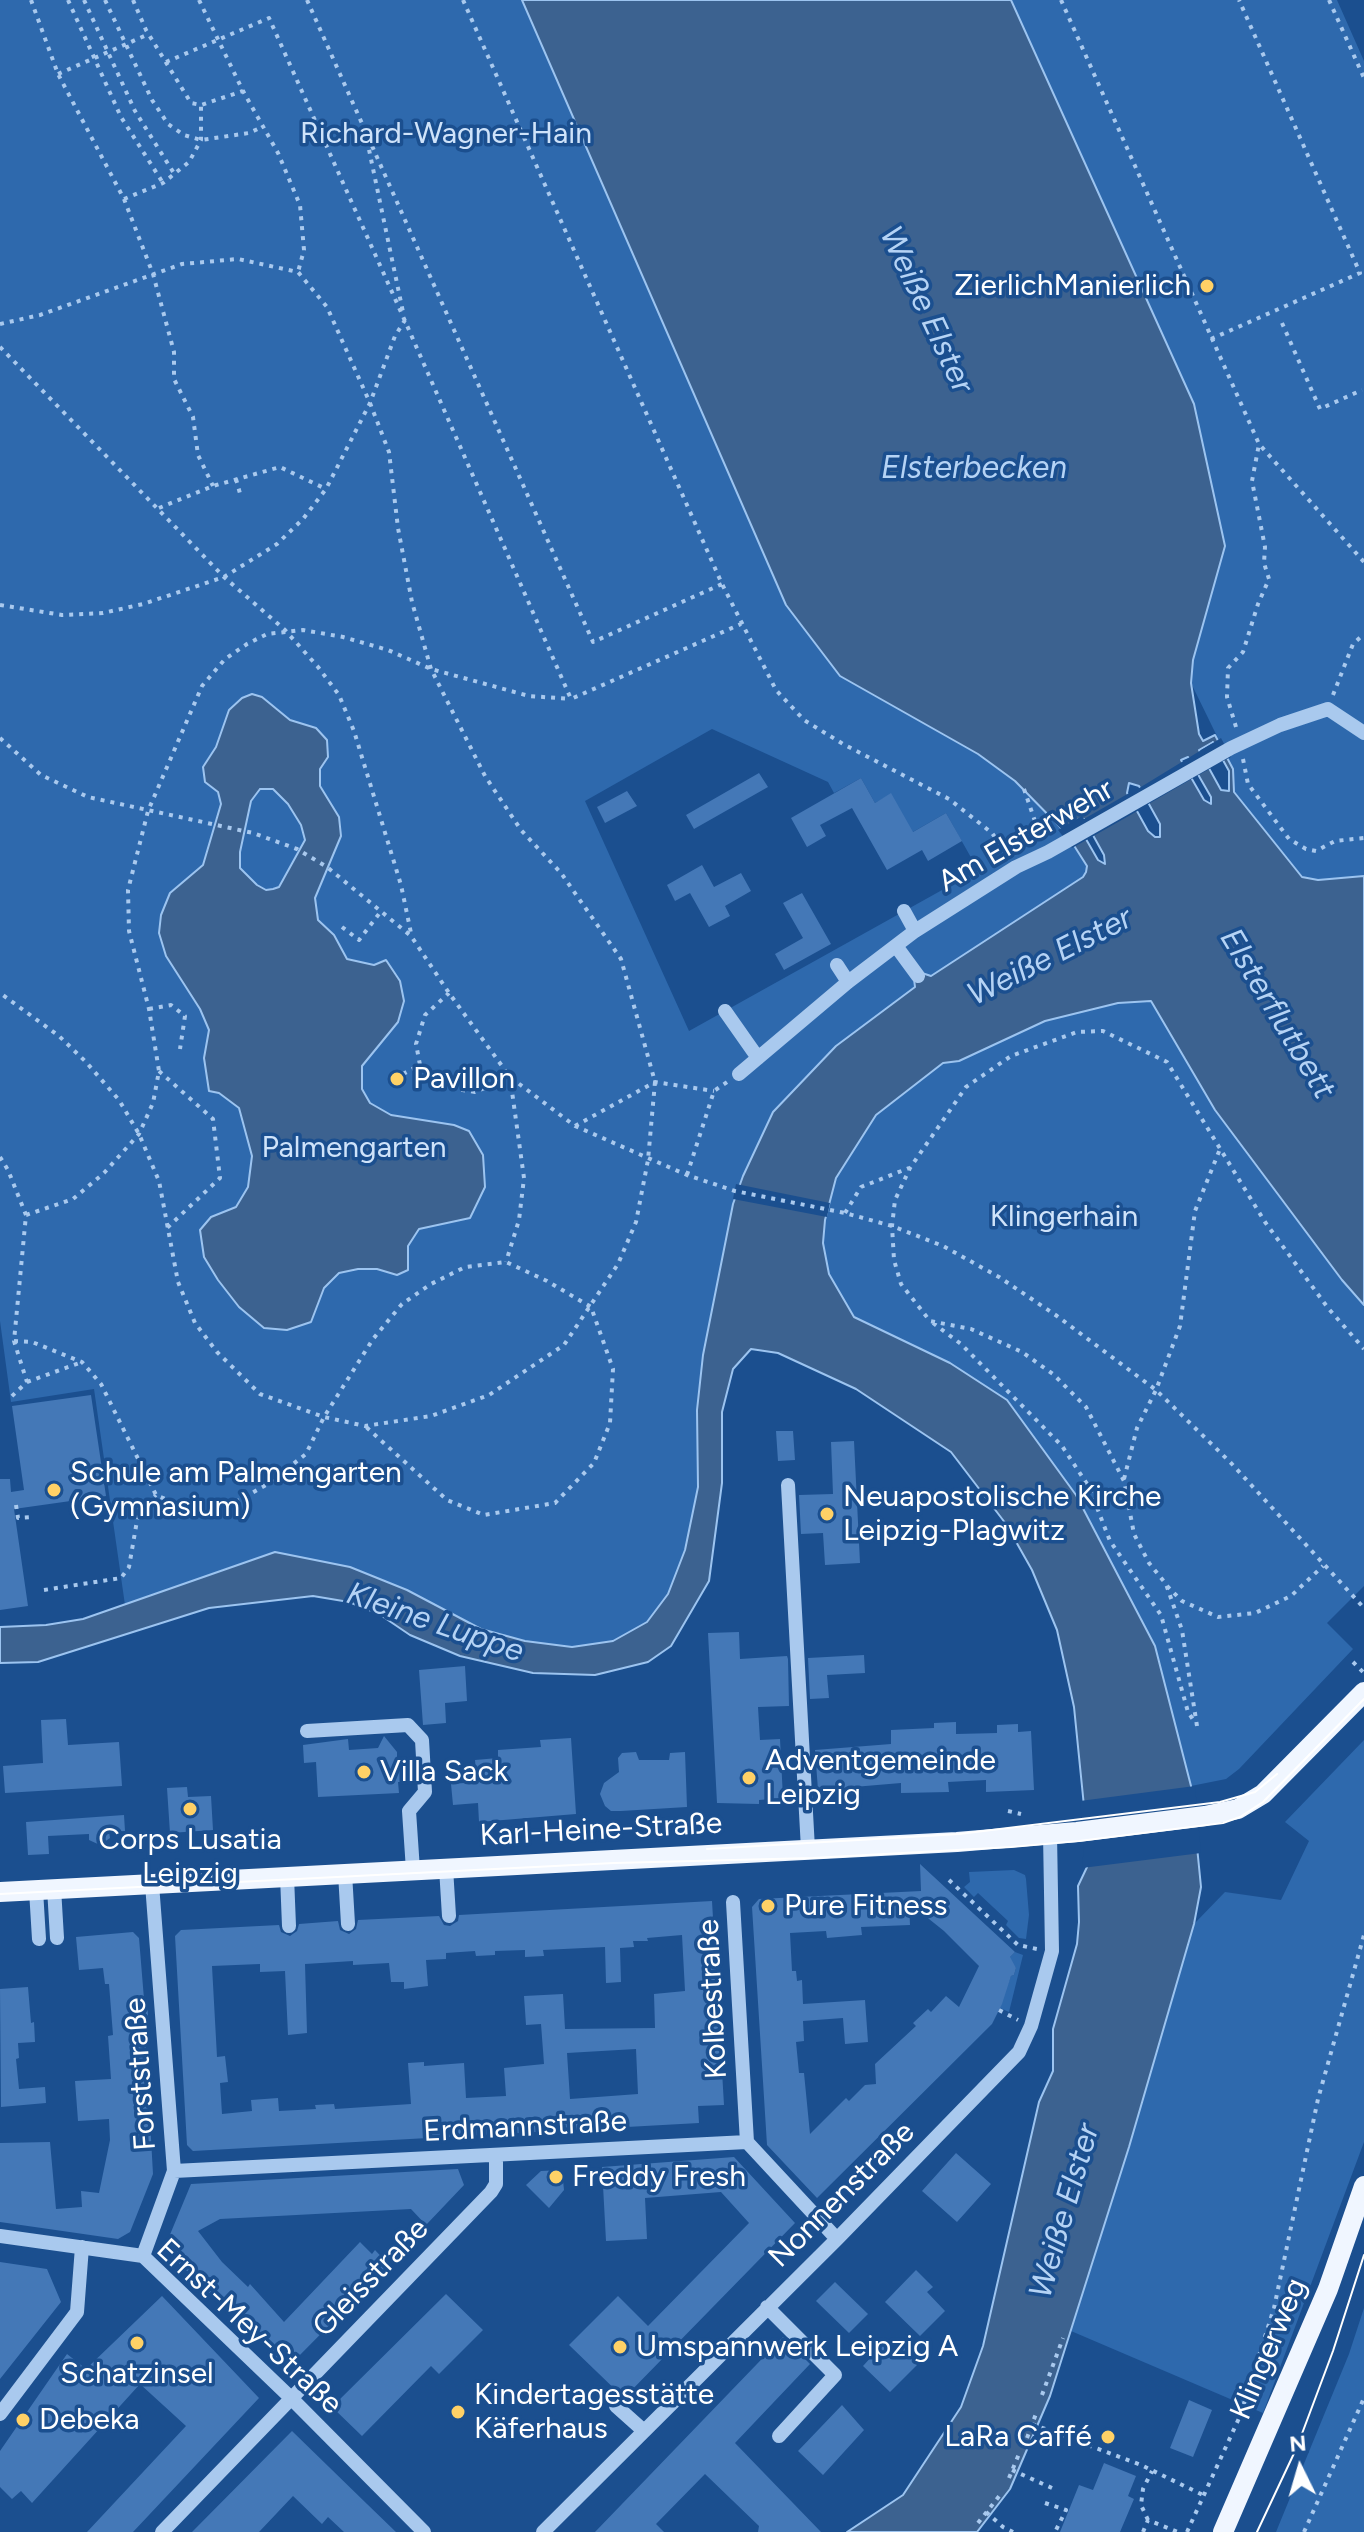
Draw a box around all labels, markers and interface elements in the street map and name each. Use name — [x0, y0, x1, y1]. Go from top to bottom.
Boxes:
park label: Richard-Wagner-Hain — [300, 116, 592, 152]
water label: Weiße Elster — [871, 220, 981, 400]
place label: ZierlichManierlich — [954, 268, 1191, 304]
marker: ZierlichManierlich — [1198, 277, 1216, 295]
water label: Elsterbecken — [881, 450, 1067, 488]
street label: Am Elsterwehr — [932, 771, 1120, 901]
water label: Weiße Elster — [961, 899, 1139, 1015]
water label: Elsterflutbett — [1211, 922, 1343, 1106]
place label: Pavillon — [413, 1061, 515, 1097]
marker: Pavillon — [388, 1070, 406, 1088]
park label: Palmengarten — [261, 1130, 447, 1166]
park label: Klingerhain — [990, 1199, 1138, 1235]
place label: Schule am Palmengarten (Gymnasium) — [70, 1455, 402, 1526]
place label: Neuapostolische Kirche Leipzig-Plagwitz — [843, 1479, 1161, 1550]
marker: Schule am Palmengarten (Gymnasium) — [45, 1481, 63, 1499]
marker: Neuapostolische Kirche Leipzig-Plagwitz — [818, 1505, 836, 1523]
water label: Kleine Luppe — [341, 1575, 529, 1671]
place label: Adventgemeinde Leipzig — [765, 1743, 996, 1814]
place label: Villa Sack — [380, 1754, 508, 1790]
marker: Villa Sack — [355, 1763, 373, 1781]
marker: Adventgemeinde Leipzig — [740, 1769, 758, 1787]
marker: Corps Lusatia Leipzig — [181, 1800, 199, 1818]
street label: Karl-Heine-Straße — [479, 1806, 723, 1854]
place label: Corps Lusatia Leipzig — [98, 1822, 282, 1892]
place label: Pure Fitness — [784, 1888, 948, 1924]
marker: Pure Fitness — [759, 1897, 777, 1915]
street label: Kolbestraße — [691, 1918, 735, 2080]
street label: Forststraße — [118, 1996, 164, 2152]
street label: Erdmannstraße — [422, 2104, 628, 2150]
street label: Nonnenstraße — [762, 2115, 922, 2275]
water label: Weiße Elster — [1022, 2119, 1108, 2303]
place label: Freddy Fresh — [572, 2159, 746, 2195]
marker: Freddy Fresh — [547, 2168, 565, 2186]
street label: Gleisstraße — [306, 2211, 436, 2345]
street label: Ernst-Mey-Straße — [149, 2232, 349, 2422]
street label: Klingerweg — [1223, 2273, 1315, 2425]
place label: Umspannwerk Leipzig A — [636, 2329, 958, 2365]
marker: Schatzinsel — [128, 2334, 146, 2352]
marker: Umspannwerk Leipzig A — [611, 2338, 629, 2356]
place label: Schatzinsel — [60, 2356, 214, 2392]
place label: Kindertagesstätte Käferhaus — [474, 2377, 714, 2448]
place label: Debeka — [39, 2402, 140, 2438]
marker: Kindertagesstätte Käferhaus — [449, 2403, 467, 2421]
marker: Debeka — [14, 2411, 32, 2429]
place label: LaRa Caffé — [944, 2419, 1092, 2455]
marker: LaRa Caffé — [1099, 2428, 1117, 2446]
north arrow — [1260, 2428, 1340, 2508]
text: N — [1288, 2429, 1308, 2458]

